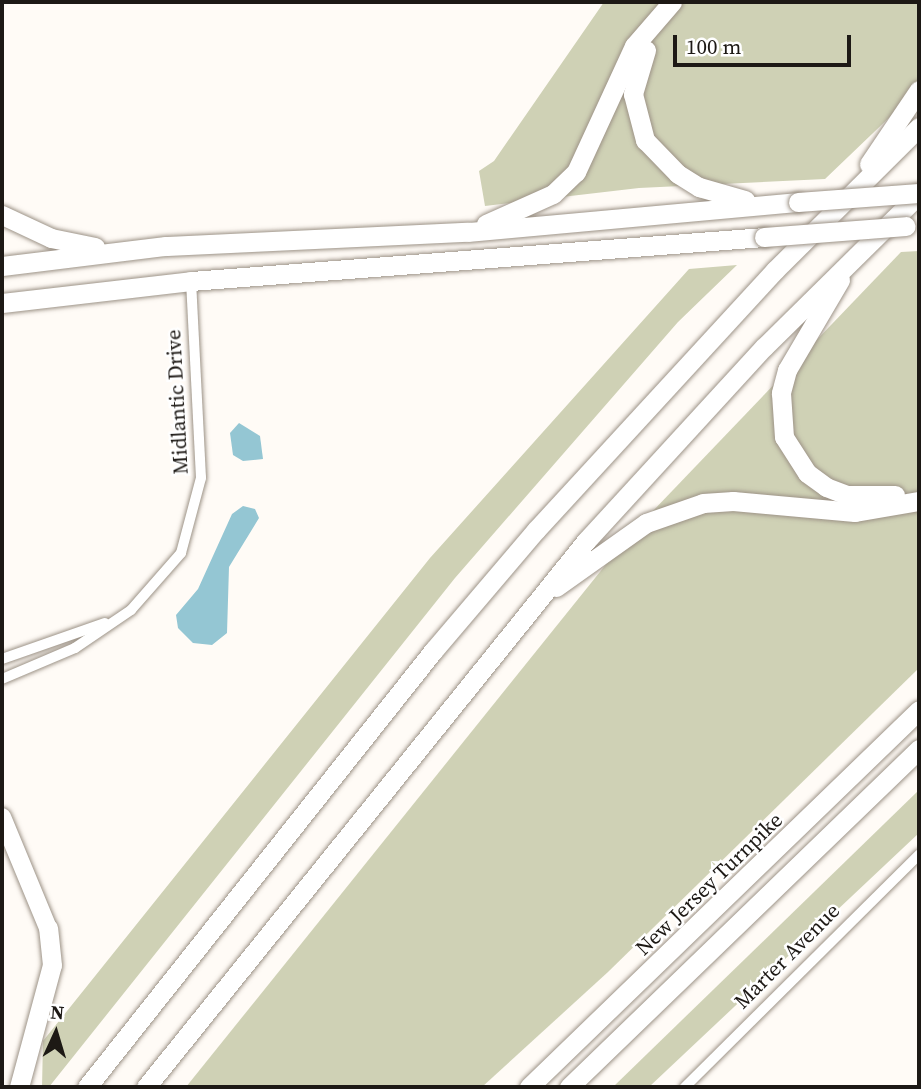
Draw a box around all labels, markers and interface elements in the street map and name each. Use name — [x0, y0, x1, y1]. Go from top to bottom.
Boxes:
scale bar — [676, 21, 855, 65]
text: 100 m — [686, 32, 741, 61]
street label: Midlantic Drive — [161, 329, 193, 475]
street label: New Jersey Turnpike — [630, 807, 788, 961]
street label: Marter Avenue — [729, 898, 845, 1014]
north arrow — [21, 998, 91, 1068]
text: N — [50, 999, 65, 1026]

